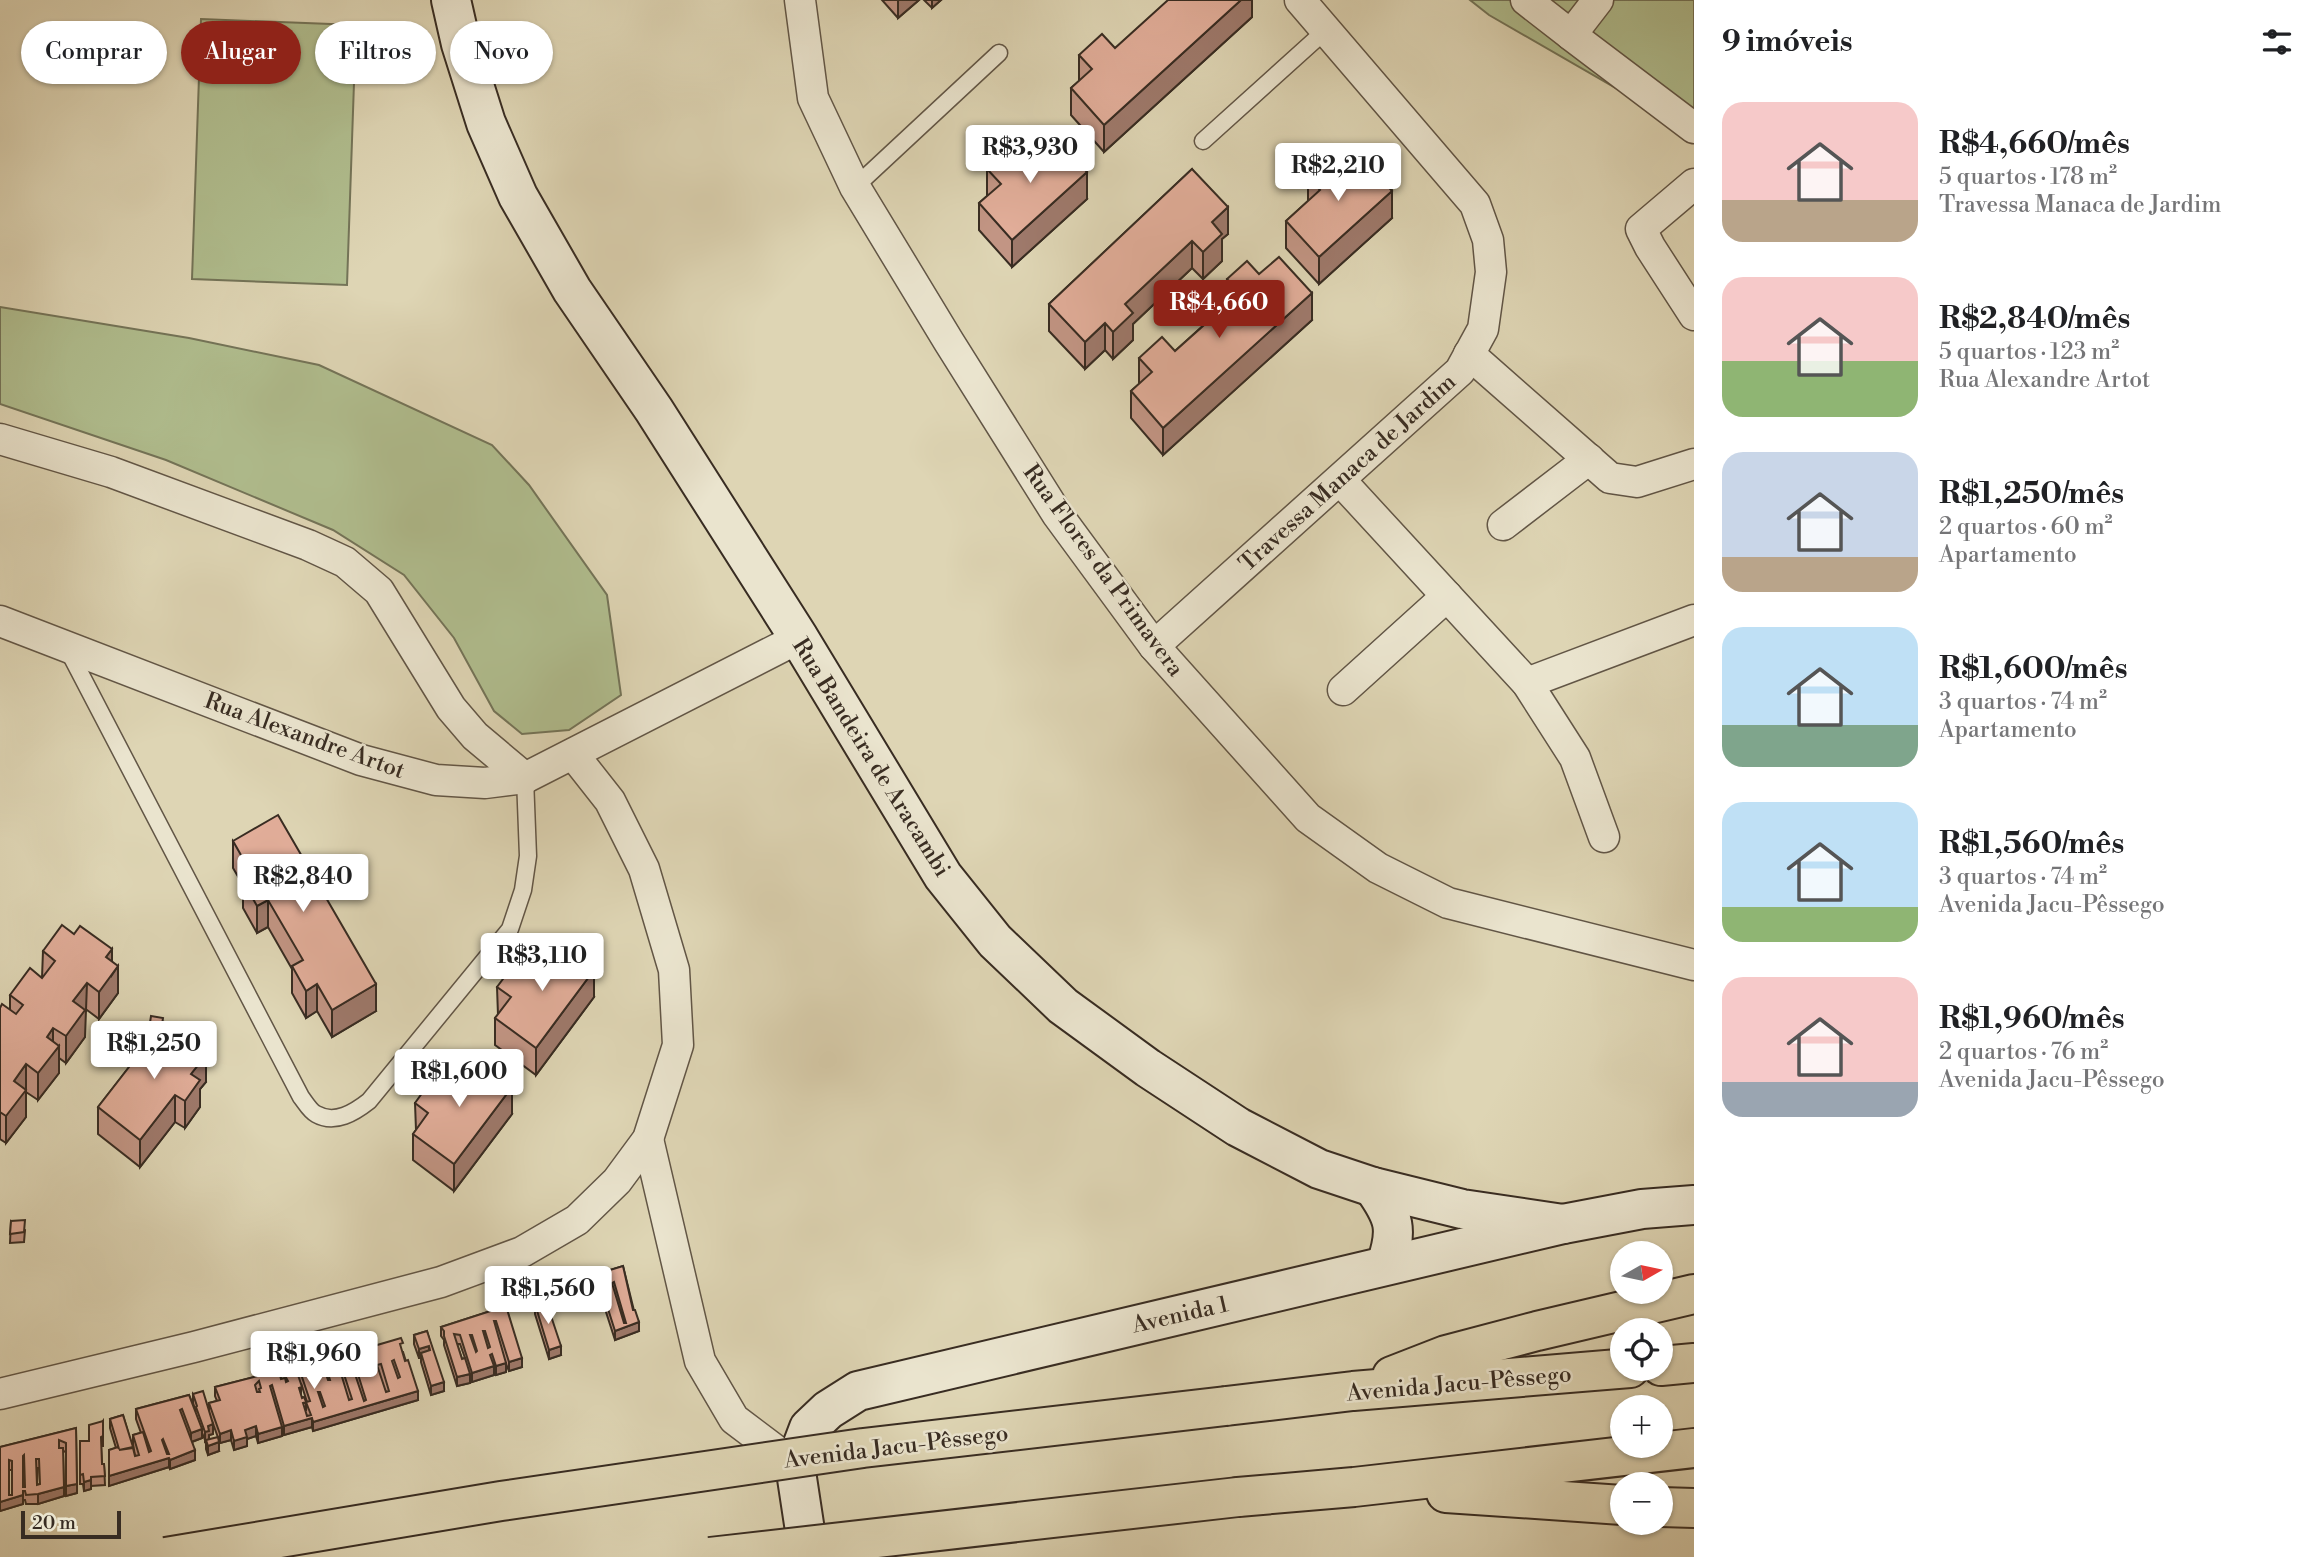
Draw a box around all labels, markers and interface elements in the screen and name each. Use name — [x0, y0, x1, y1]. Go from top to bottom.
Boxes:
chip: Comprar — [21, 21, 167, 84]
chip: Alugar — [181, 21, 301, 84]
chip: Filtros — [315, 21, 436, 84]
chip: Novo — [450, 21, 553, 84]
text: 9 imóveis — [1722, 23, 1853, 61]
icon: filters — [2258, 23, 2296, 61]
pin: R$3,930 — [965, 125, 1095, 185]
text: R$4,660/mês — [1939, 125, 2130, 163]
icon: home — [1778, 130, 1862, 214]
text: R$3,930 — [982, 134, 1078, 162]
pin: R$2,210 — [1273, 144, 1403, 203]
text: R$2,210 — [1291, 152, 1385, 180]
text: 5 quartos · 178 m² — [1939, 163, 2117, 191]
text: Travessa Manaca de Jardim — [1939, 191, 2221, 219]
pin: R$4,660 — [1154, 280, 1284, 340]
text: R$4,660 — [1170, 289, 1268, 317]
text: R$2,840/mês — [1939, 300, 2131, 338]
icon: home — [1778, 305, 1862, 389]
text: 5 quartos · 123 m² — [1939, 338, 2119, 366]
text: Rua Alexandre Artot — [1939, 366, 2150, 394]
street label: Travessa Manaca de Jardim — [1233, 368, 1462, 578]
street label: Rua Flores da Primavera — [1017, 459, 1190, 682]
text: R$1,250/mês — [1939, 475, 2124, 513]
icon: home — [1778, 480, 1862, 564]
text: 2 quartos · 60 m² — [1939, 513, 2113, 541]
text: Apartamento — [1939, 541, 2077, 569]
street label: Rua Bandeira de Aracambi — [786, 633, 956, 882]
text: R$1,600/mês — [1939, 650, 2128, 688]
icon: home — [1778, 655, 1862, 739]
street label: Rua Alexandre Artot — [201, 687, 409, 785]
text: 3 quartos · 74 m² — [1939, 688, 2107, 716]
text: Apartamento — [1939, 716, 2077, 744]
text: R$1,560/mês — [1939, 825, 2124, 863]
icon: home — [1778, 830, 1862, 914]
pin: R$2,840 — [238, 855, 368, 914]
text: R$2,840 — [253, 863, 353, 891]
text: 3 quartos · 74 m² — [1939, 863, 2107, 891]
text: Avenida Jacu-Pêssego — [1939, 891, 2165, 919]
pin: R$3,110 — [477, 934, 607, 993]
text: R$3,110 — [497, 942, 587, 970]
text: R$1,960/mês — [1939, 1000, 2125, 1038]
icon: home — [1778, 1005, 1862, 1089]
pin: R$1,250 — [89, 1021, 219, 1081]
text: R$1,250 — [107, 1030, 201, 1058]
text: 2 quartos · 76 m² — [1939, 1038, 2108, 1066]
pin: R$1,600 — [394, 1050, 524, 1109]
text: R$1,600 — [410, 1058, 508, 1086]
text: Avenida Jacu-Pêssego — [1939, 1066, 2165, 1094]
north arrow — [1610, 1241, 1673, 1304]
map controls — [1610, 1241, 1673, 1535]
pin: R$1,560 — [483, 1266, 613, 1326]
text: R$1,560 — [501, 1275, 595, 1303]
street label: Avenida 1 — [1128, 1290, 1231, 1340]
button: locate — [1610, 1318, 1673, 1381]
pin: R$1,960 — [249, 1332, 379, 1391]
text: R$1,960 — [267, 1340, 361, 1368]
street label: Avenida Jacu-Pêssego — [1344, 1360, 1573, 1408]
button: + — [1610, 1395, 1673, 1458]
street label: Avenida Jacu-Pêssego — [781, 1419, 1010, 1475]
button: − — [1610, 1472, 1673, 1535]
scale bar — [21, 1508, 121, 1540]
text: 20 m — [32, 1511, 76, 1535]

